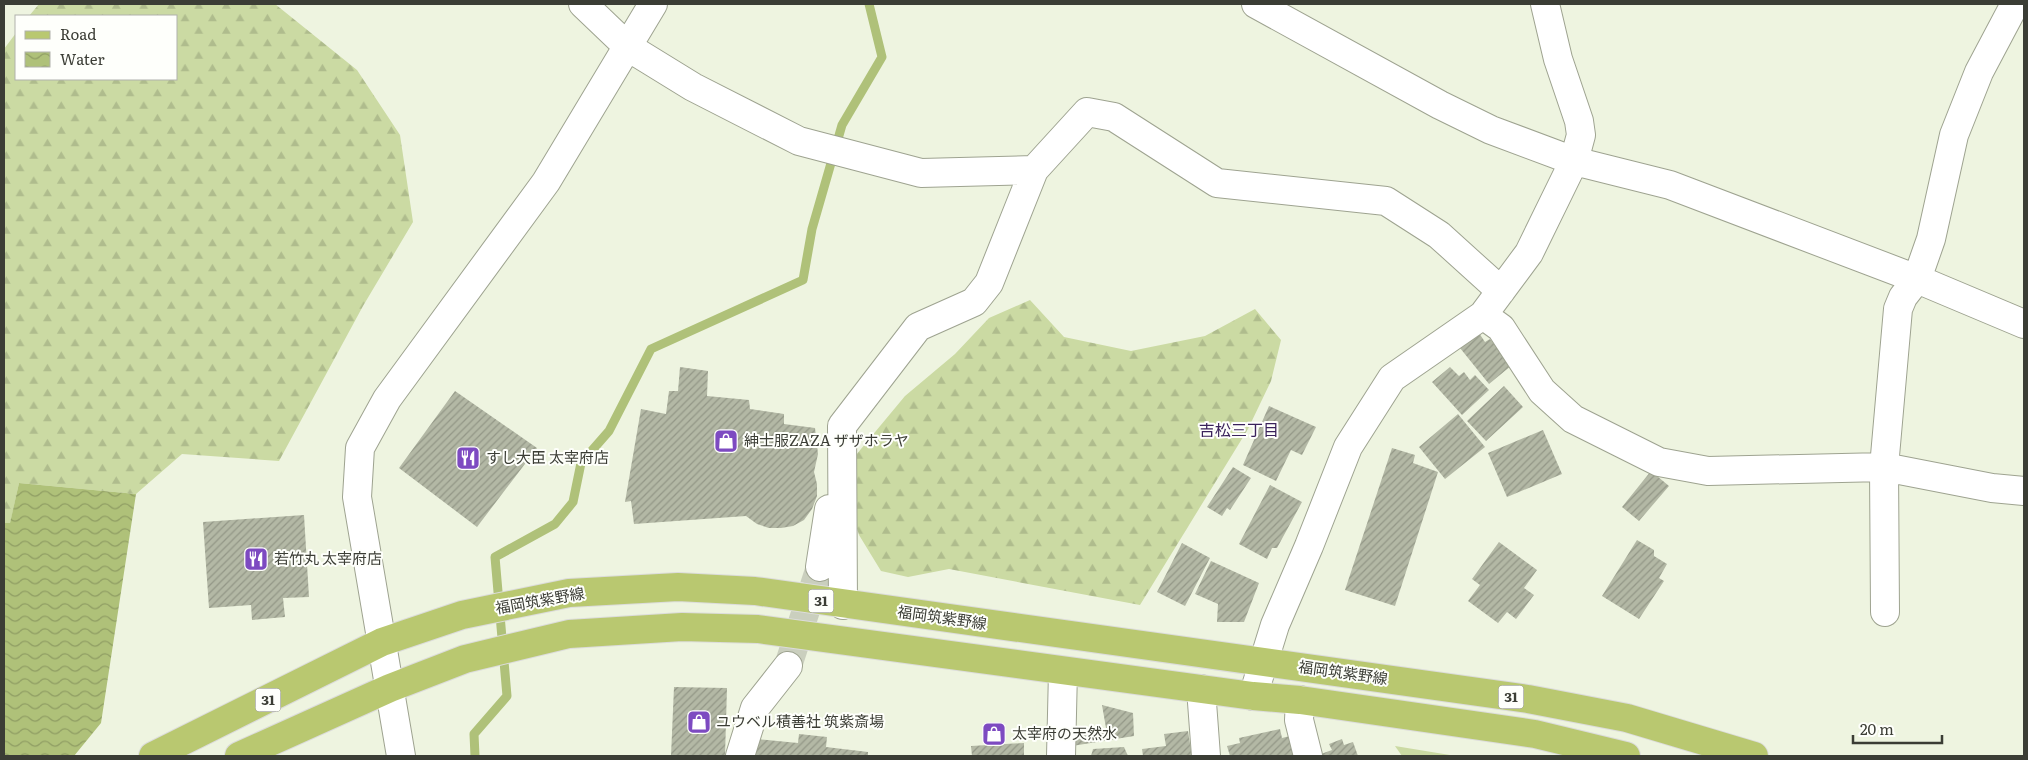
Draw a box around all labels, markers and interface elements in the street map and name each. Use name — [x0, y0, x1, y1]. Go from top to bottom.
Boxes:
legend — [15, 15, 178, 80]
text: Road — [60, 22, 96, 45]
text: Water — [60, 47, 105, 70]
district label: 吉松三丁目 — [1199, 417, 1279, 441]
shop icon: 紳士服ZAZA ザザホラヤ — [713, 428, 739, 454]
place label: 紳士服ZAZA ザザホラヤ — [744, 428, 909, 451]
restaurant icon: すし大臣 太宰府店 — [455, 445, 481, 471]
place label: すし大臣 太宰府店 — [486, 445, 609, 468]
restaurant icon: 若竹丸 太宰府店 — [243, 546, 269, 572]
place label: 若竹丸 太宰府店 — [274, 546, 382, 569]
street label: 福岡筑紫野線 — [493, 580, 586, 619]
road number: 31 — [808, 590, 834, 612]
street label: 福岡筑紫野線 — [896, 599, 988, 634]
street label: 福岡筑紫野線 — [1297, 654, 1389, 689]
road number: 31 — [1498, 686, 1524, 709]
road number: 31 — [256, 688, 280, 712]
shop icon: ユウベル積善社 筑紫斎場 — [686, 709, 712, 735]
place label: ユウベル積善社 筑紫斎場 — [716, 709, 884, 732]
scale bar — [1853, 712, 1942, 744]
text: 20 m — [1860, 717, 1894, 740]
shop icon: 太宰府の天然水 — [981, 721, 1007, 747]
place label: 太宰府の天然水 — [1012, 721, 1117, 744]

